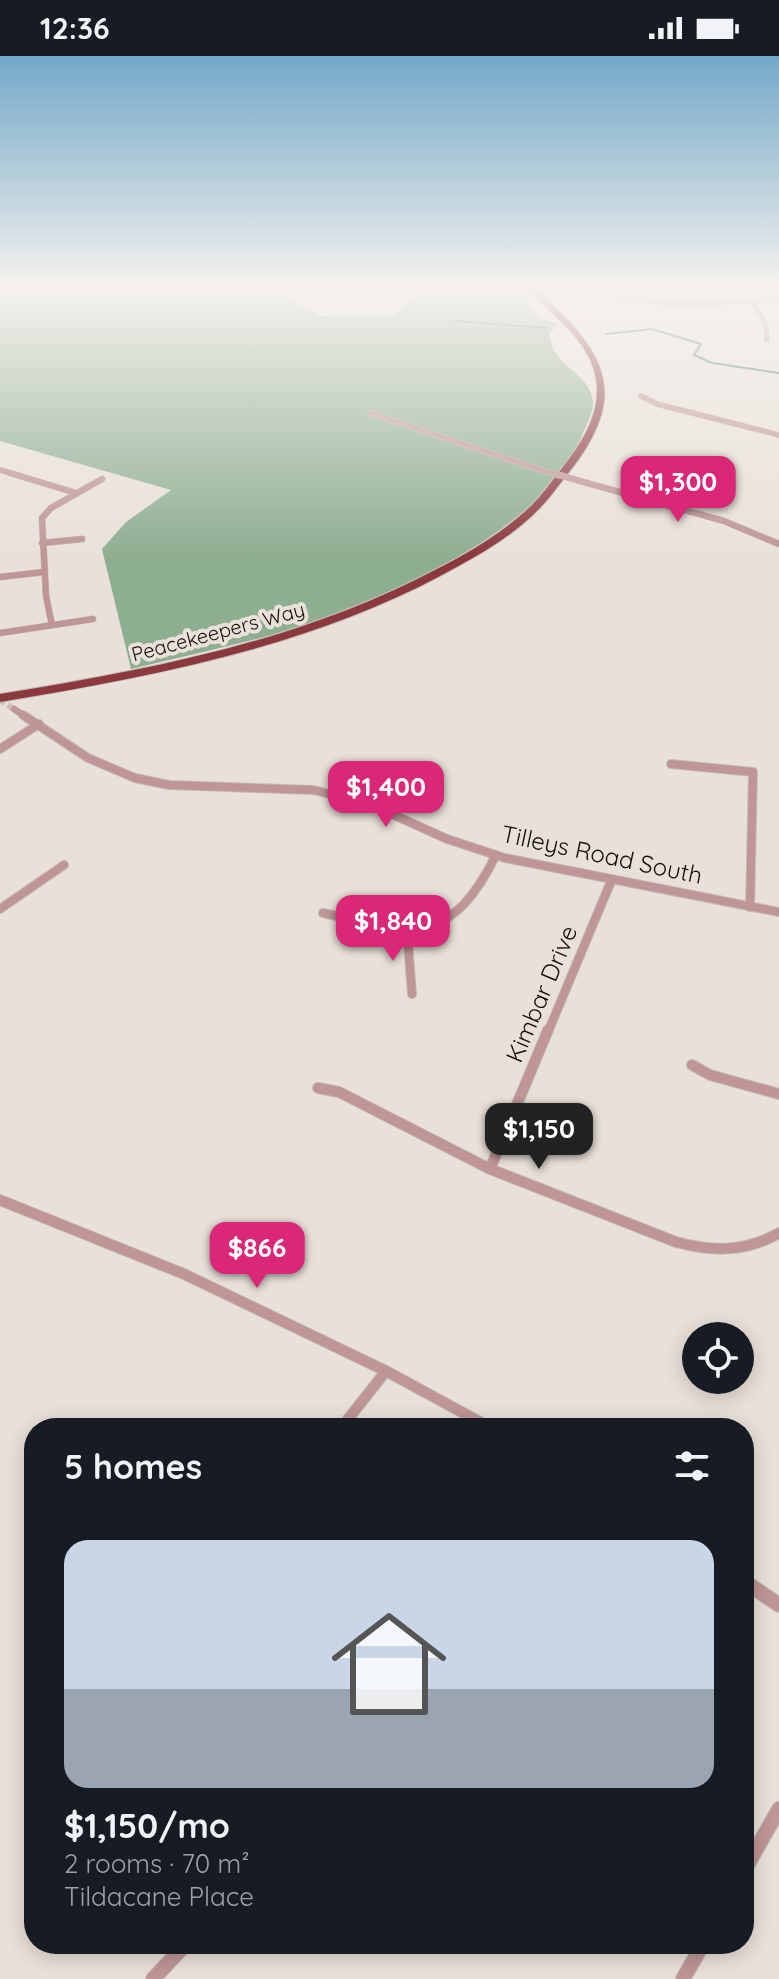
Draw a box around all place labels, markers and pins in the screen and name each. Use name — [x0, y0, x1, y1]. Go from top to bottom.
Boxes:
pin: $1,300 — [613, 456, 743, 524]
pin: $1,400 — [321, 761, 451, 829]
pin: $1,840 — [328, 895, 458, 963]
pin: $1,150 — [474, 1103, 604, 1171]
pin: $866 — [210, 1222, 304, 1290]

